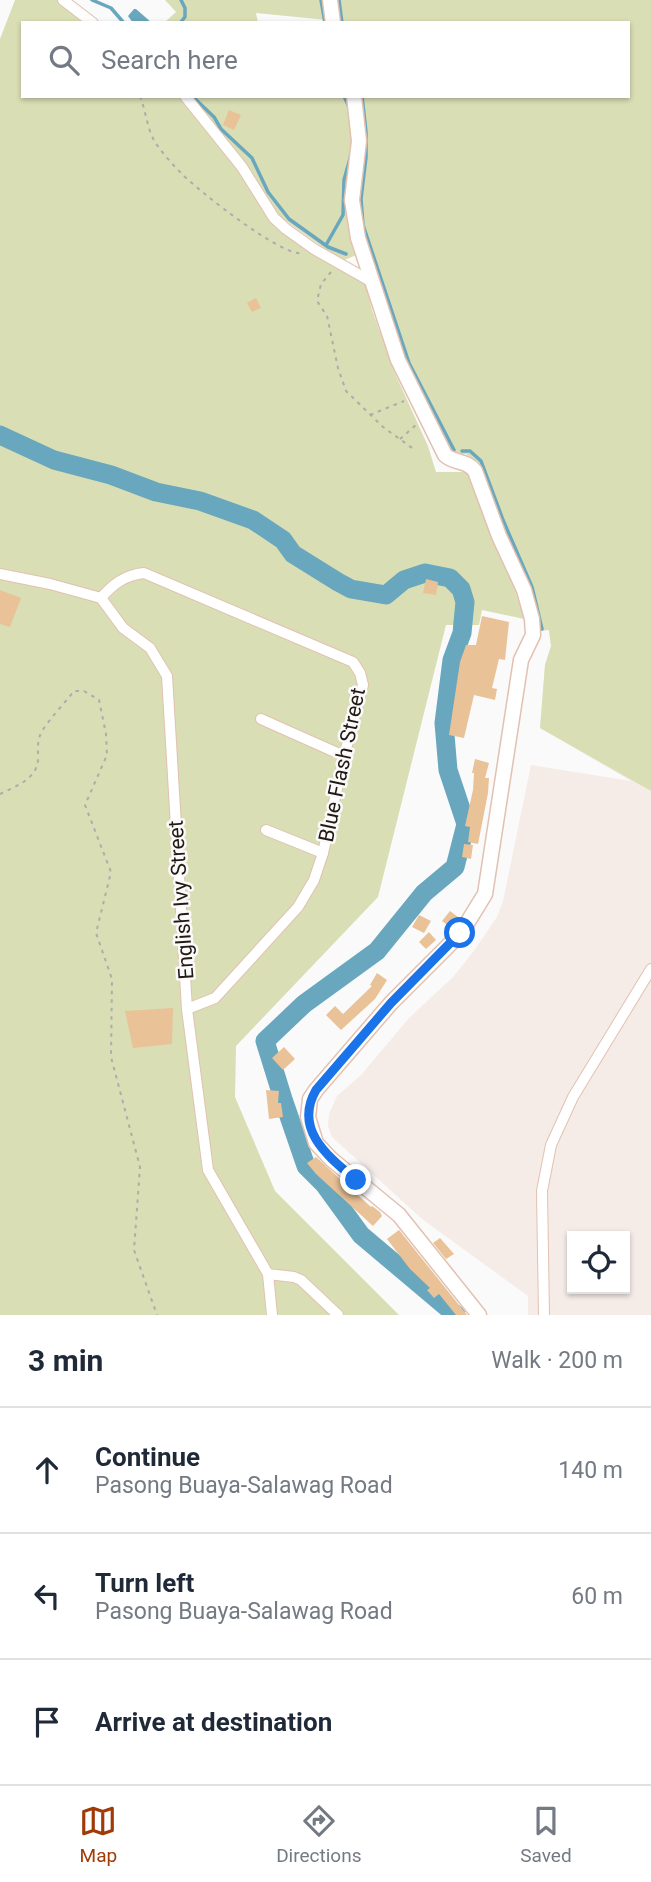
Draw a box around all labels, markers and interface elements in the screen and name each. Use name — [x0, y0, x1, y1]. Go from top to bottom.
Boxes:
search box — [21, 21, 630, 98]
icon: search — [45, 41, 83, 79]
text: Search here — [101, 45, 238, 75]
street label: Blue Flash Street — [314, 685, 370, 844]
street label: English Ivy Street — [163, 819, 199, 980]
route start — [444, 917, 475, 948]
route end — [340, 1164, 371, 1195]
map controls — [567, 1231, 630, 1294]
button: locate — [567, 1231, 630, 1294]
text: 3 min — [28, 1343, 103, 1378]
text: Walk · 200 m — [491, 1347, 623, 1374]
text: Continue — [95, 1442, 200, 1472]
icon: ahead — [28, 1451, 66, 1489]
text: 140 m — [558, 1457, 623, 1484]
text: Pasong Buaya-Salawag Road — [95, 1472, 393, 1499]
text: Turn left — [95, 1568, 194, 1598]
icon: left — [28, 1577, 66, 1615]
text: 60 m — [571, 1583, 623, 1610]
text: Pasong Buaya-Salawag Road — [95, 1598, 393, 1625]
icon: arrive — [28, 1703, 66, 1741]
text: Arrive at destination — [95, 1707, 332, 1737]
tab: Map — [79, 1802, 117, 1867]
tab: Directions — [276, 1802, 361, 1867]
tab: Saved — [520, 1802, 572, 1867]

